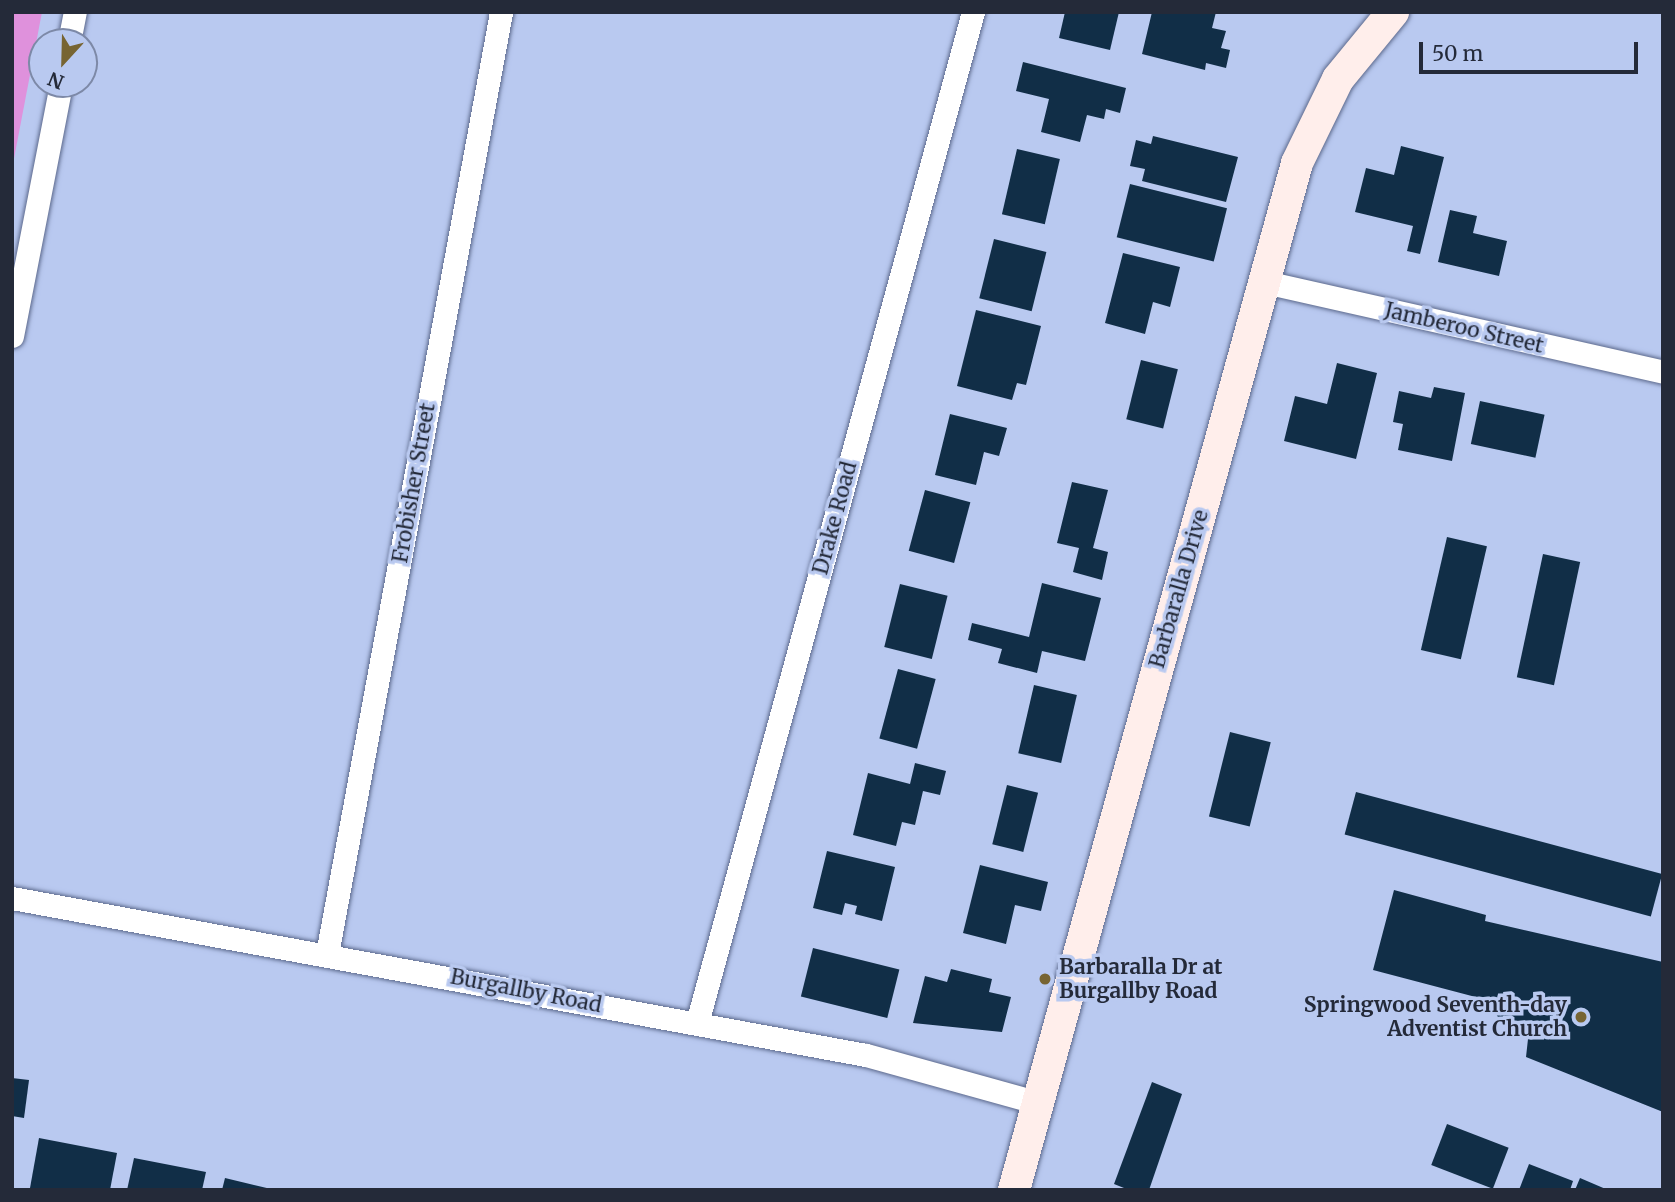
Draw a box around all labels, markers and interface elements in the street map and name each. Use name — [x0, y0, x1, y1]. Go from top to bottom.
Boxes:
north arrow — [28, 28, 98, 98]
scale bar — [1423, 28, 1642, 72]
text: 50 m — [1432, 40, 1483, 67]
text: N — [44, 67, 67, 95]
street label: Jamberoo Street — [1382, 297, 1546, 359]
street label: Frobisher Street — [388, 401, 440, 565]
street label: Drake Road — [808, 459, 862, 577]
street label: Barbaralla Drive — [1144, 507, 1214, 671]
place label: Barbaralla Dr at Burgallby Road — [1059, 954, 1222, 1004]
street label: Burgallby Road — [448, 964, 604, 1018]
marker: Barbaralla Dr at Burgallby Road — [1037, 971, 1053, 987]
place label: Springwood Seventh-day Adventist Church — [1304, 992, 1567, 1042]
marker: Springwood Seventh-day Adventist Church — [1573, 1009, 1589, 1025]

